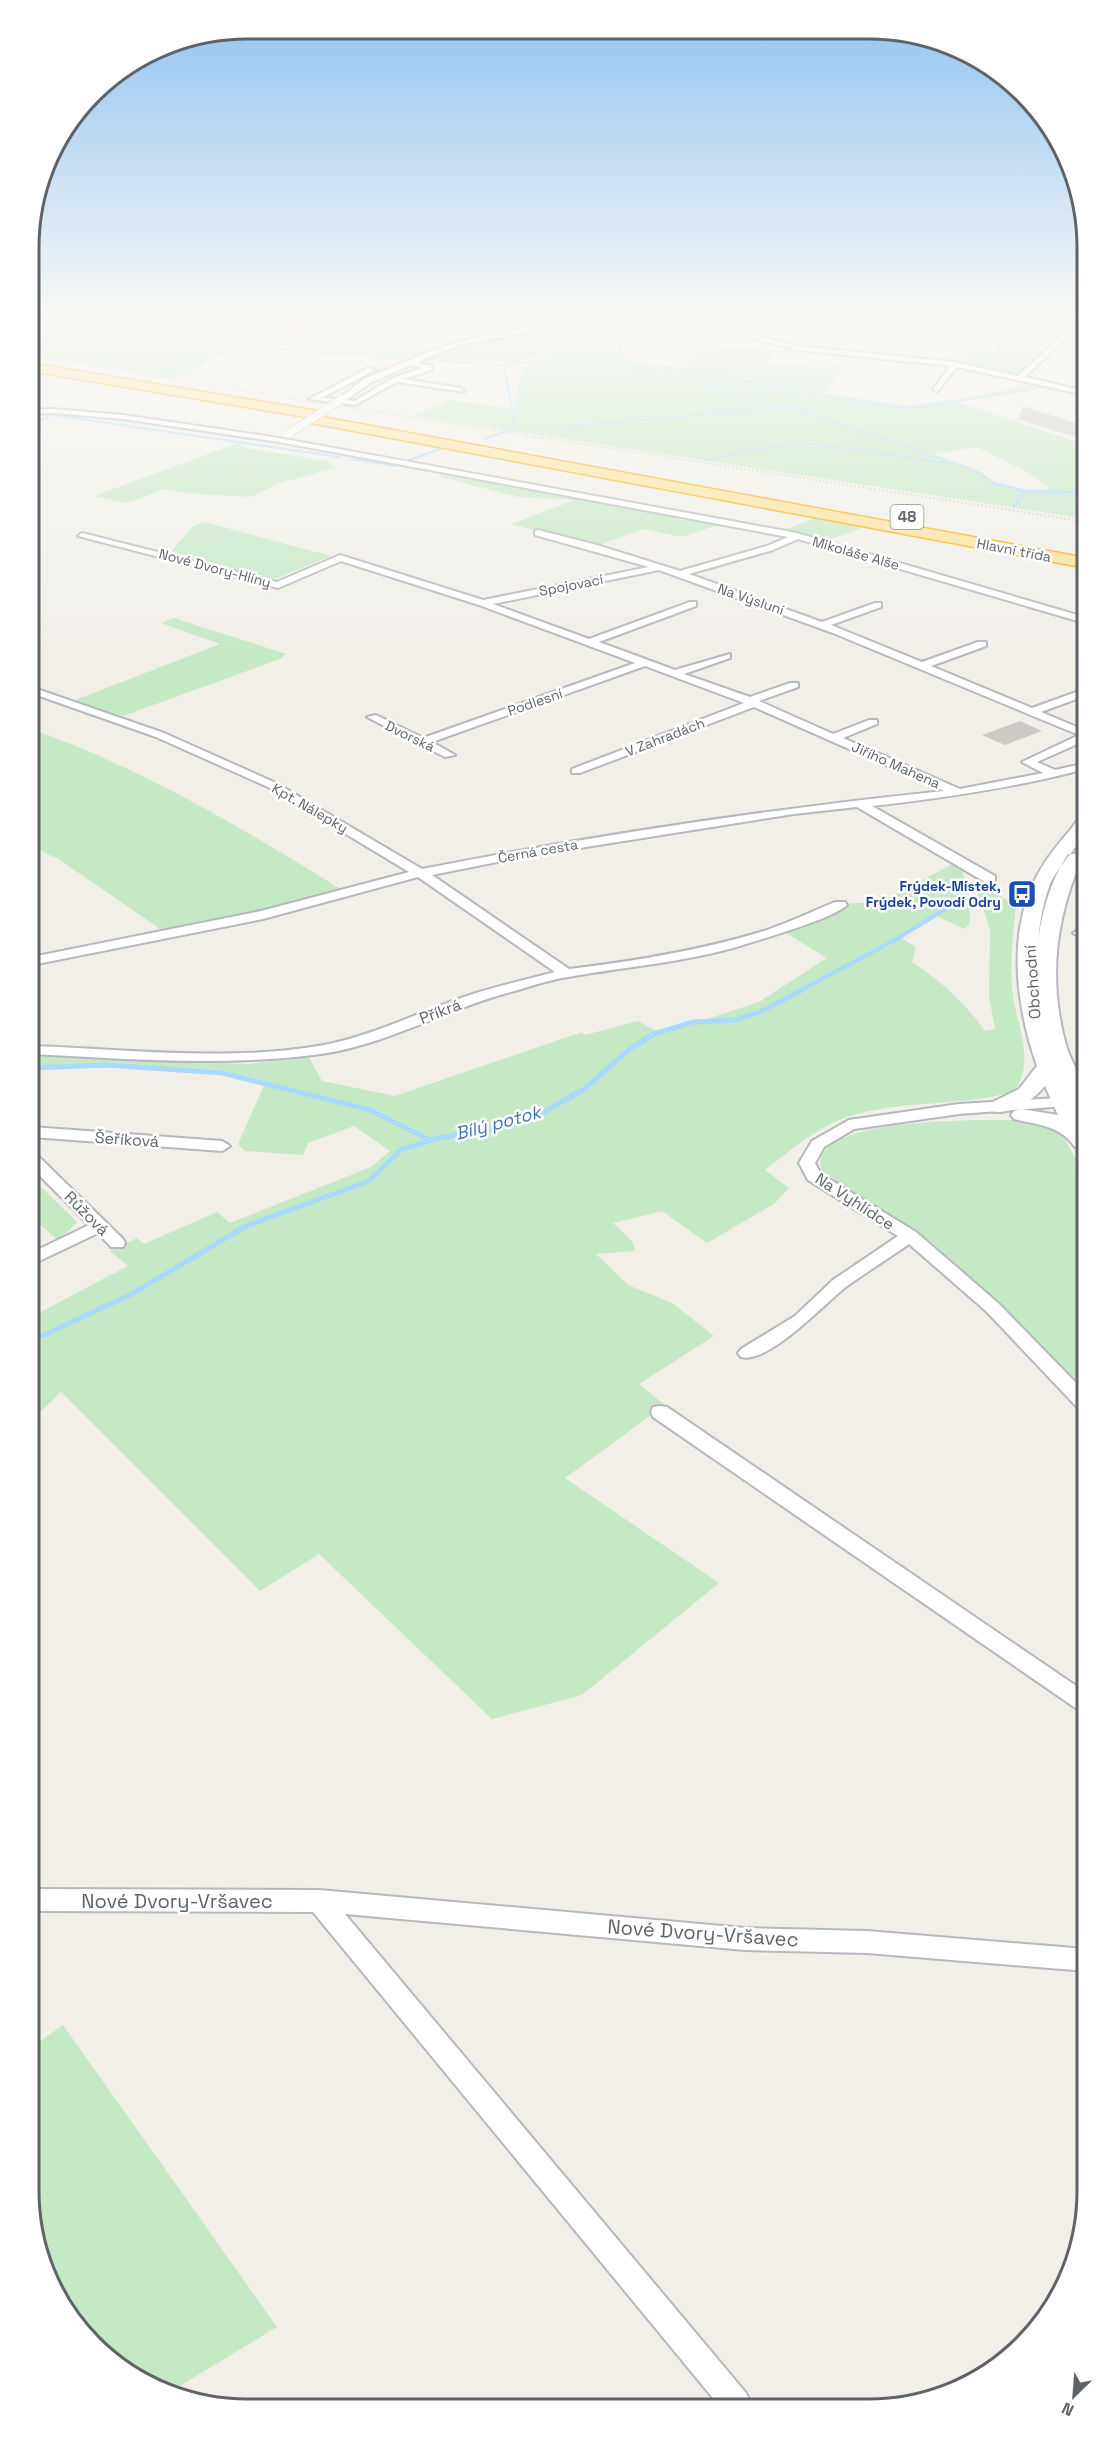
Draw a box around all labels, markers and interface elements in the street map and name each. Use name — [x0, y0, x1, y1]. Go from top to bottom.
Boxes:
road number: 48 — [890, 505, 924, 529]
street label: Mikoláše Alše — [810, 532, 902, 574]
street label: Hlavní třída — [975, 534, 1053, 566]
street label: Nové Dvory-Hlíny — [157, 544, 273, 592]
street label: Spojovací — [537, 570, 605, 600]
street label: Na Výsluní — [715, 579, 787, 619]
street label: Podlesní — [505, 684, 565, 720]
street label: V Zahradách — [623, 714, 707, 760]
street label: Dvorská — [382, 716, 438, 756]
street label: Jiřího Mahena — [849, 737, 943, 793]
street label: Kpt. Nálepky — [269, 779, 351, 837]
street label: Černá cesta — [496, 835, 580, 867]
place label: Frýdek-Místek, Frýdek, Povodí Odry — [866, 877, 1001, 911]
bus stop icon: Frýdek-Místek, Frýdek, Povodí Odry — [1006, 878, 1038, 910]
street label: Obchodní — [1019, 944, 1046, 1020]
street label: Příkrá — [416, 994, 464, 1029]
water label: Bílý potok — [453, 1099, 545, 1145]
street label: Šeříková — [94, 1127, 160, 1152]
street label: Na Vyhlídce — [811, 1168, 898, 1235]
street label: Růžová — [60, 1186, 114, 1240]
street label: Nové Dvory-Vršavec — [81, 1888, 273, 1914]
street label: Nové Dvory-Vršavec — [607, 1913, 799, 1953]
north arrow — [1044, 2366, 1104, 2426]
text: N — [1059, 2397, 1077, 2421]

